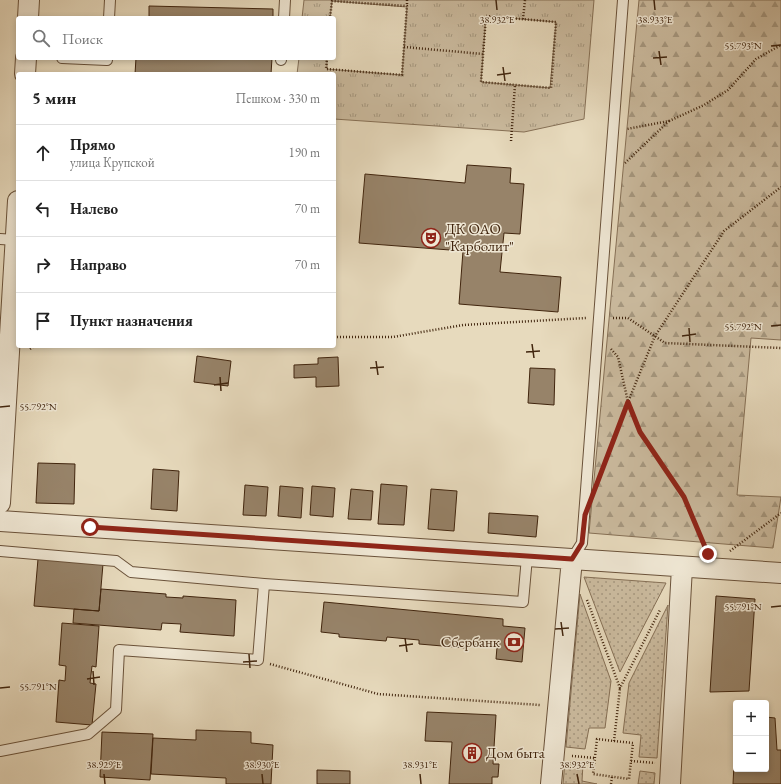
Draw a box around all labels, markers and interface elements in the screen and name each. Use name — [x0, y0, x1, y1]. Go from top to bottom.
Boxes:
text: 38.932°E — [480, 13, 515, 26]
text: 38.933°E — [638, 13, 673, 26]
search box — [16, 16, 336, 60]
icon: search — [30, 27, 52, 49]
text: Поиск — [62, 29, 103, 48]
text: 55.793°N — [724, 39, 762, 52]
text: 5 мин — [32, 87, 76, 109]
text: Пешком · 330 m — [236, 90, 320, 107]
text: Прямо — [70, 135, 115, 154]
icon: ahead — [32, 142, 54, 164]
text: 190 m — [289, 144, 320, 161]
text: улица Крупской — [70, 154, 155, 171]
icon: left — [32, 198, 54, 220]
text: Налево — [70, 199, 118, 218]
text: 70 m — [295, 200, 320, 217]
place label: ДК ОАО "Карболит" — [445, 219, 514, 255]
theatre icon: ДК ОАО "Карболит" — [420, 227, 442, 249]
icon: right — [32, 254, 54, 276]
text: Направо — [70, 255, 127, 274]
text: 70 m — [295, 256, 320, 273]
icon: arrive — [32, 310, 54, 332]
text: Пункт назначения — [70, 311, 193, 330]
text: 55.792°N — [724, 320, 762, 333]
text: 55.792°N — [19, 400, 57, 413]
route start — [81, 518, 99, 536]
route end — [699, 545, 717, 563]
text: 55.791°N — [724, 600, 762, 613]
bank icon: Сбербанк — [503, 631, 525, 653]
place label: Сбербанк — [441, 632, 500, 651]
text: 55.791°N — [19, 680, 57, 693]
map controls — [733, 700, 769, 772]
button: + — [733, 700, 769, 736]
button: − — [733, 736, 769, 772]
building icon: Дом быта — [461, 742, 483, 764]
place label: Дом быта — [486, 743, 545, 762]
text: 38.929°E — [87, 758, 122, 771]
text: 38.930°E — [245, 758, 280, 771]
text: 38.931°E — [403, 758, 438, 771]
text: 38.932°E — [560, 758, 595, 771]

